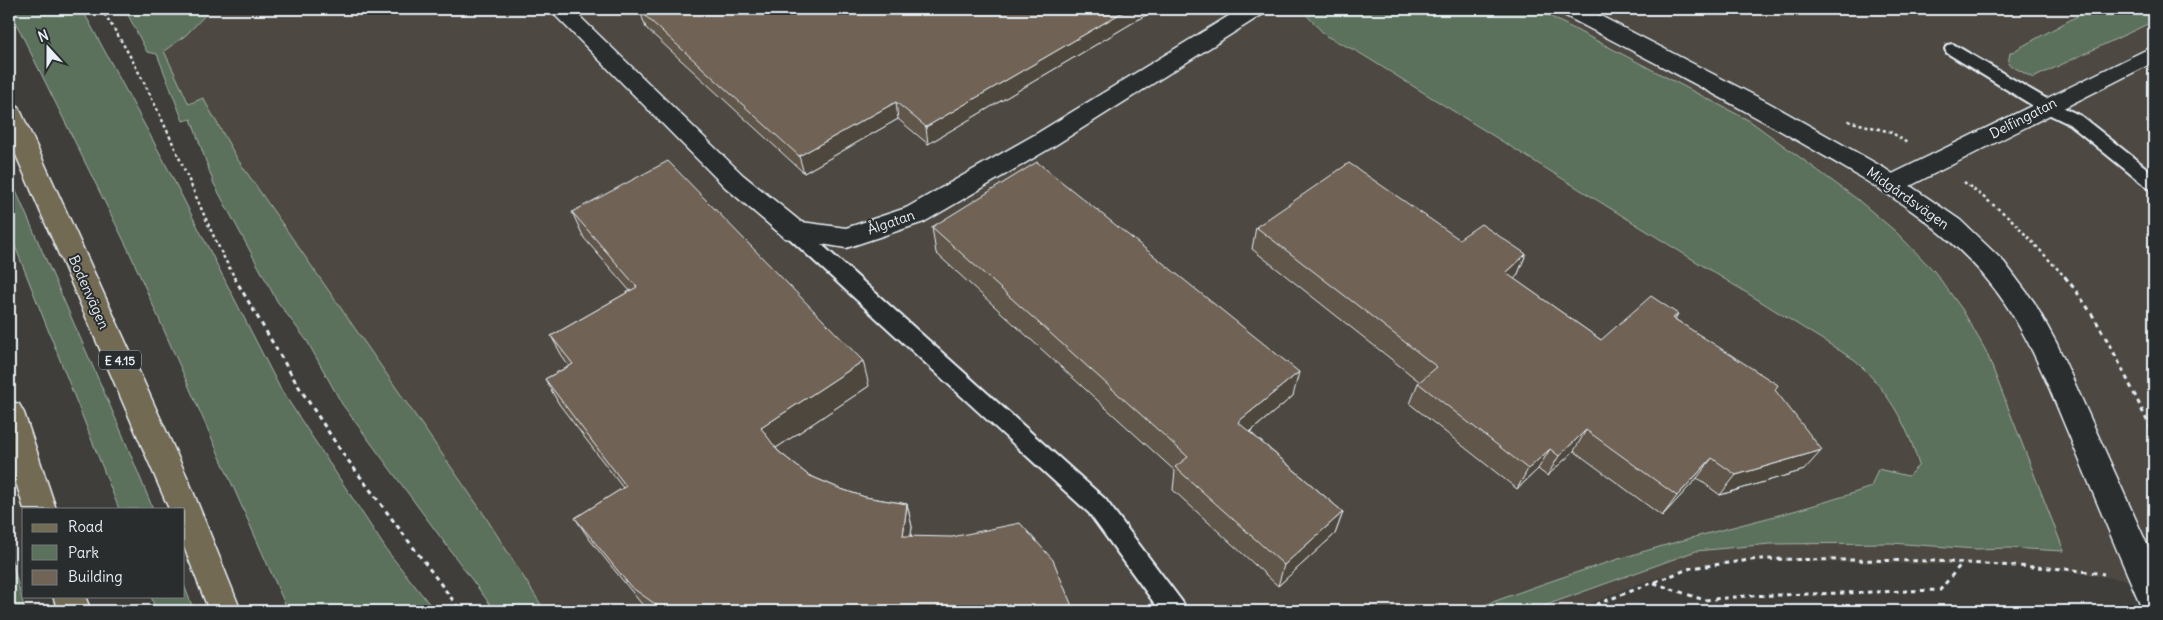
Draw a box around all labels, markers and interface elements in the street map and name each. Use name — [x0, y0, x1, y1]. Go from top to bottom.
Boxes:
north arrow — [22, 22, 72, 72]
text: N — [36, 26, 51, 46]
street label: Delfingatan — [1986, 93, 2060, 143]
street label: Midgårdsvägen — [1863, 163, 1953, 233]
street label: Ålgatan — [865, 206, 917, 238]
street label: Bodenvägen — [65, 252, 113, 332]
road number: E 4.15 — [99, 350, 141, 370]
legend — [22, 508, 185, 598]
text: Road — [68, 517, 103, 536]
text: Park — [68, 543, 99, 562]
text: Building — [68, 567, 123, 586]

